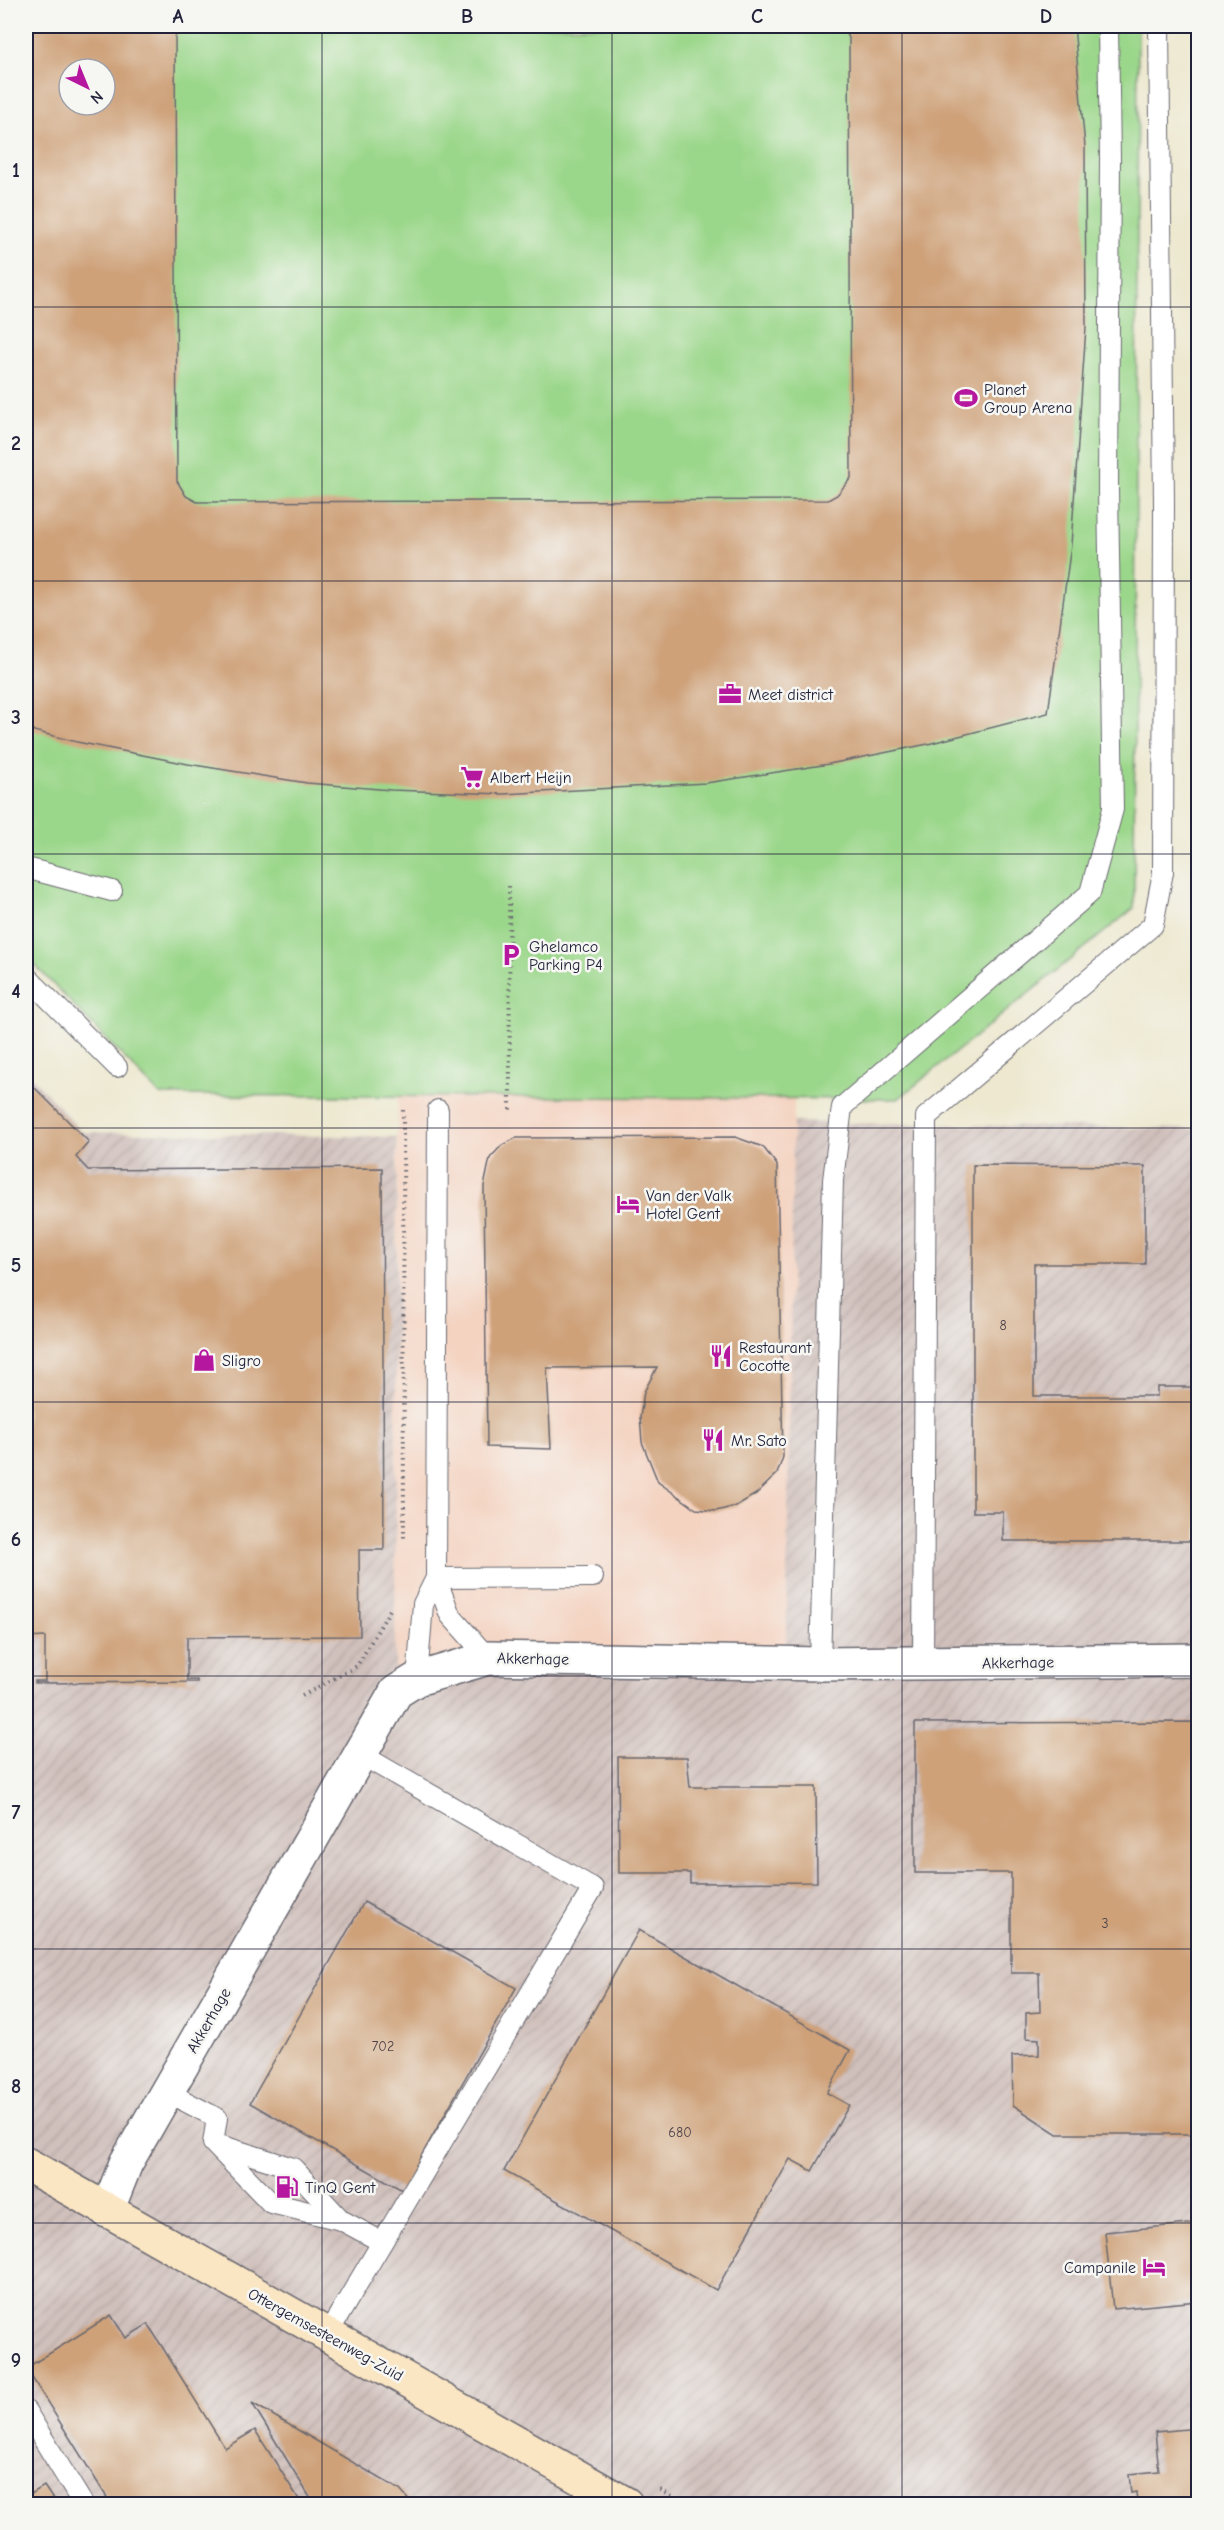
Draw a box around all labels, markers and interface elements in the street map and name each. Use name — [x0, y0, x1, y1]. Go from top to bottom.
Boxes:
text: A — [172, 5, 184, 28]
text: B — [461, 5, 473, 28]
text: C — [751, 5, 763, 28]
text: D — [1040, 5, 1052, 28]
north arrow — [57, 57, 117, 117]
text: N — [87, 87, 107, 107]
text: 1 — [12, 159, 20, 182]
place label: Planet Group Arena — [984, 381, 1072, 417]
sports icon: Planet Group Arena — [953, 385, 979, 411]
text: 2 — [11, 432, 21, 455]
office icon: Meet district — [717, 681, 743, 707]
place label: Meet district — [748, 686, 833, 704]
text: 3 — [11, 706, 21, 729]
supermarket icon: Albert Heijn — [459, 764, 485, 790]
place label: Albert Heijn — [490, 769, 572, 787]
place label: Ghelamco Parking P4 — [529, 938, 603, 974]
parking icon: Ghelamco Parking P4 — [498, 942, 524, 968]
text: 4 — [11, 980, 21, 1003]
place label: Van der Valk Hotel Gent — [646, 1187, 732, 1223]
hotel icon: Van der Valk Hotel Gent — [615, 1191, 641, 1217]
text: 5 — [11, 1254, 21, 1277]
house number: 8 — [999, 1317, 1007, 1334]
place label: Restaurant Cocotte — [739, 1339, 812, 1375]
restaurant icon: Restaurant Cocotte — [708, 1343, 734, 1369]
shop icon: Sligro — [191, 1347, 217, 1373]
place label: Sligro — [222, 1352, 261, 1370]
restaurant icon: Mr. Sato — [700, 1427, 726, 1453]
place label: Mr. Sato — [731, 1432, 787, 1450]
text: 6 — [11, 1528, 21, 1551]
street label: Akkerhage — [497, 1649, 569, 1669]
street label: Akkerhage — [982, 1653, 1054, 1673]
text: 7 — [12, 1801, 21, 1824]
house number: 3 — [1101, 1915, 1109, 1932]
street label: Akkerhage — [183, 1985, 235, 2056]
house number: 702 — [372, 2038, 394, 2055]
text: 8 — [11, 2075, 21, 2098]
house number: 680 — [668, 2124, 692, 2141]
fuel station icon: TinQ Gent — [274, 2174, 300, 2200]
place label: TinQ Gent — [305, 2179, 376, 2197]
hotel icon: Campanile — [1141, 2254, 1167, 2280]
place label: Campanile — [1064, 2259, 1136, 2277]
street label: Ottergemsesteenweg-Zuid — [245, 2285, 406, 2385]
text: 9 — [11, 2349, 21, 2372]

